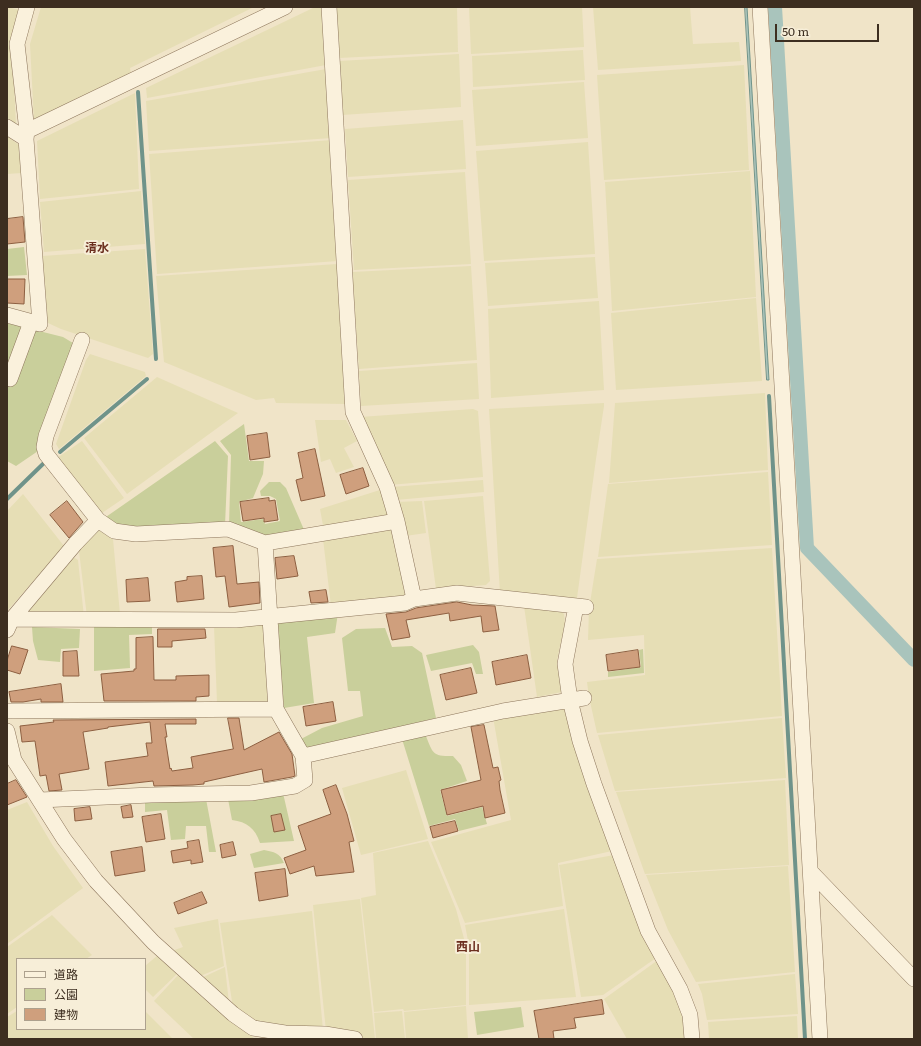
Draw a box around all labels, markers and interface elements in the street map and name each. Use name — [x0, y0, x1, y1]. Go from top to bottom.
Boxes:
scale bar — [777, 16, 881, 42]
text: 50 m — [782, 22, 809, 40]
district label: 清水 — [85, 241, 109, 255]
district label: 西山 — [456, 940, 480, 954]
legend — [16, 958, 146, 1030]
text: 道路 — [54, 965, 78, 983]
text: 公園 — [54, 985, 78, 1003]
text: 建物 — [54, 1005, 78, 1023]

